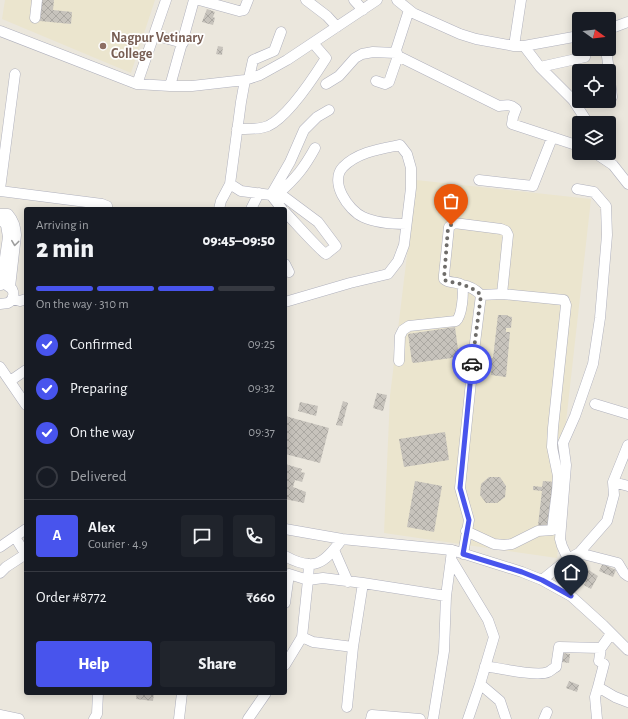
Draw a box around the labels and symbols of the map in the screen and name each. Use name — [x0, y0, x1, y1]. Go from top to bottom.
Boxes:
north arrow — [572, 12, 616, 56]
place label: Nagpur Vetinary College — [111, 31, 204, 61]
marker: Nagpur Vetinary College — [98, 41, 108, 51]
pin — [434, 184, 468, 225]
one-way arrow — [11, 240, 20, 246]
courier — [452, 344, 492, 384]
pin — [554, 555, 588, 596]

